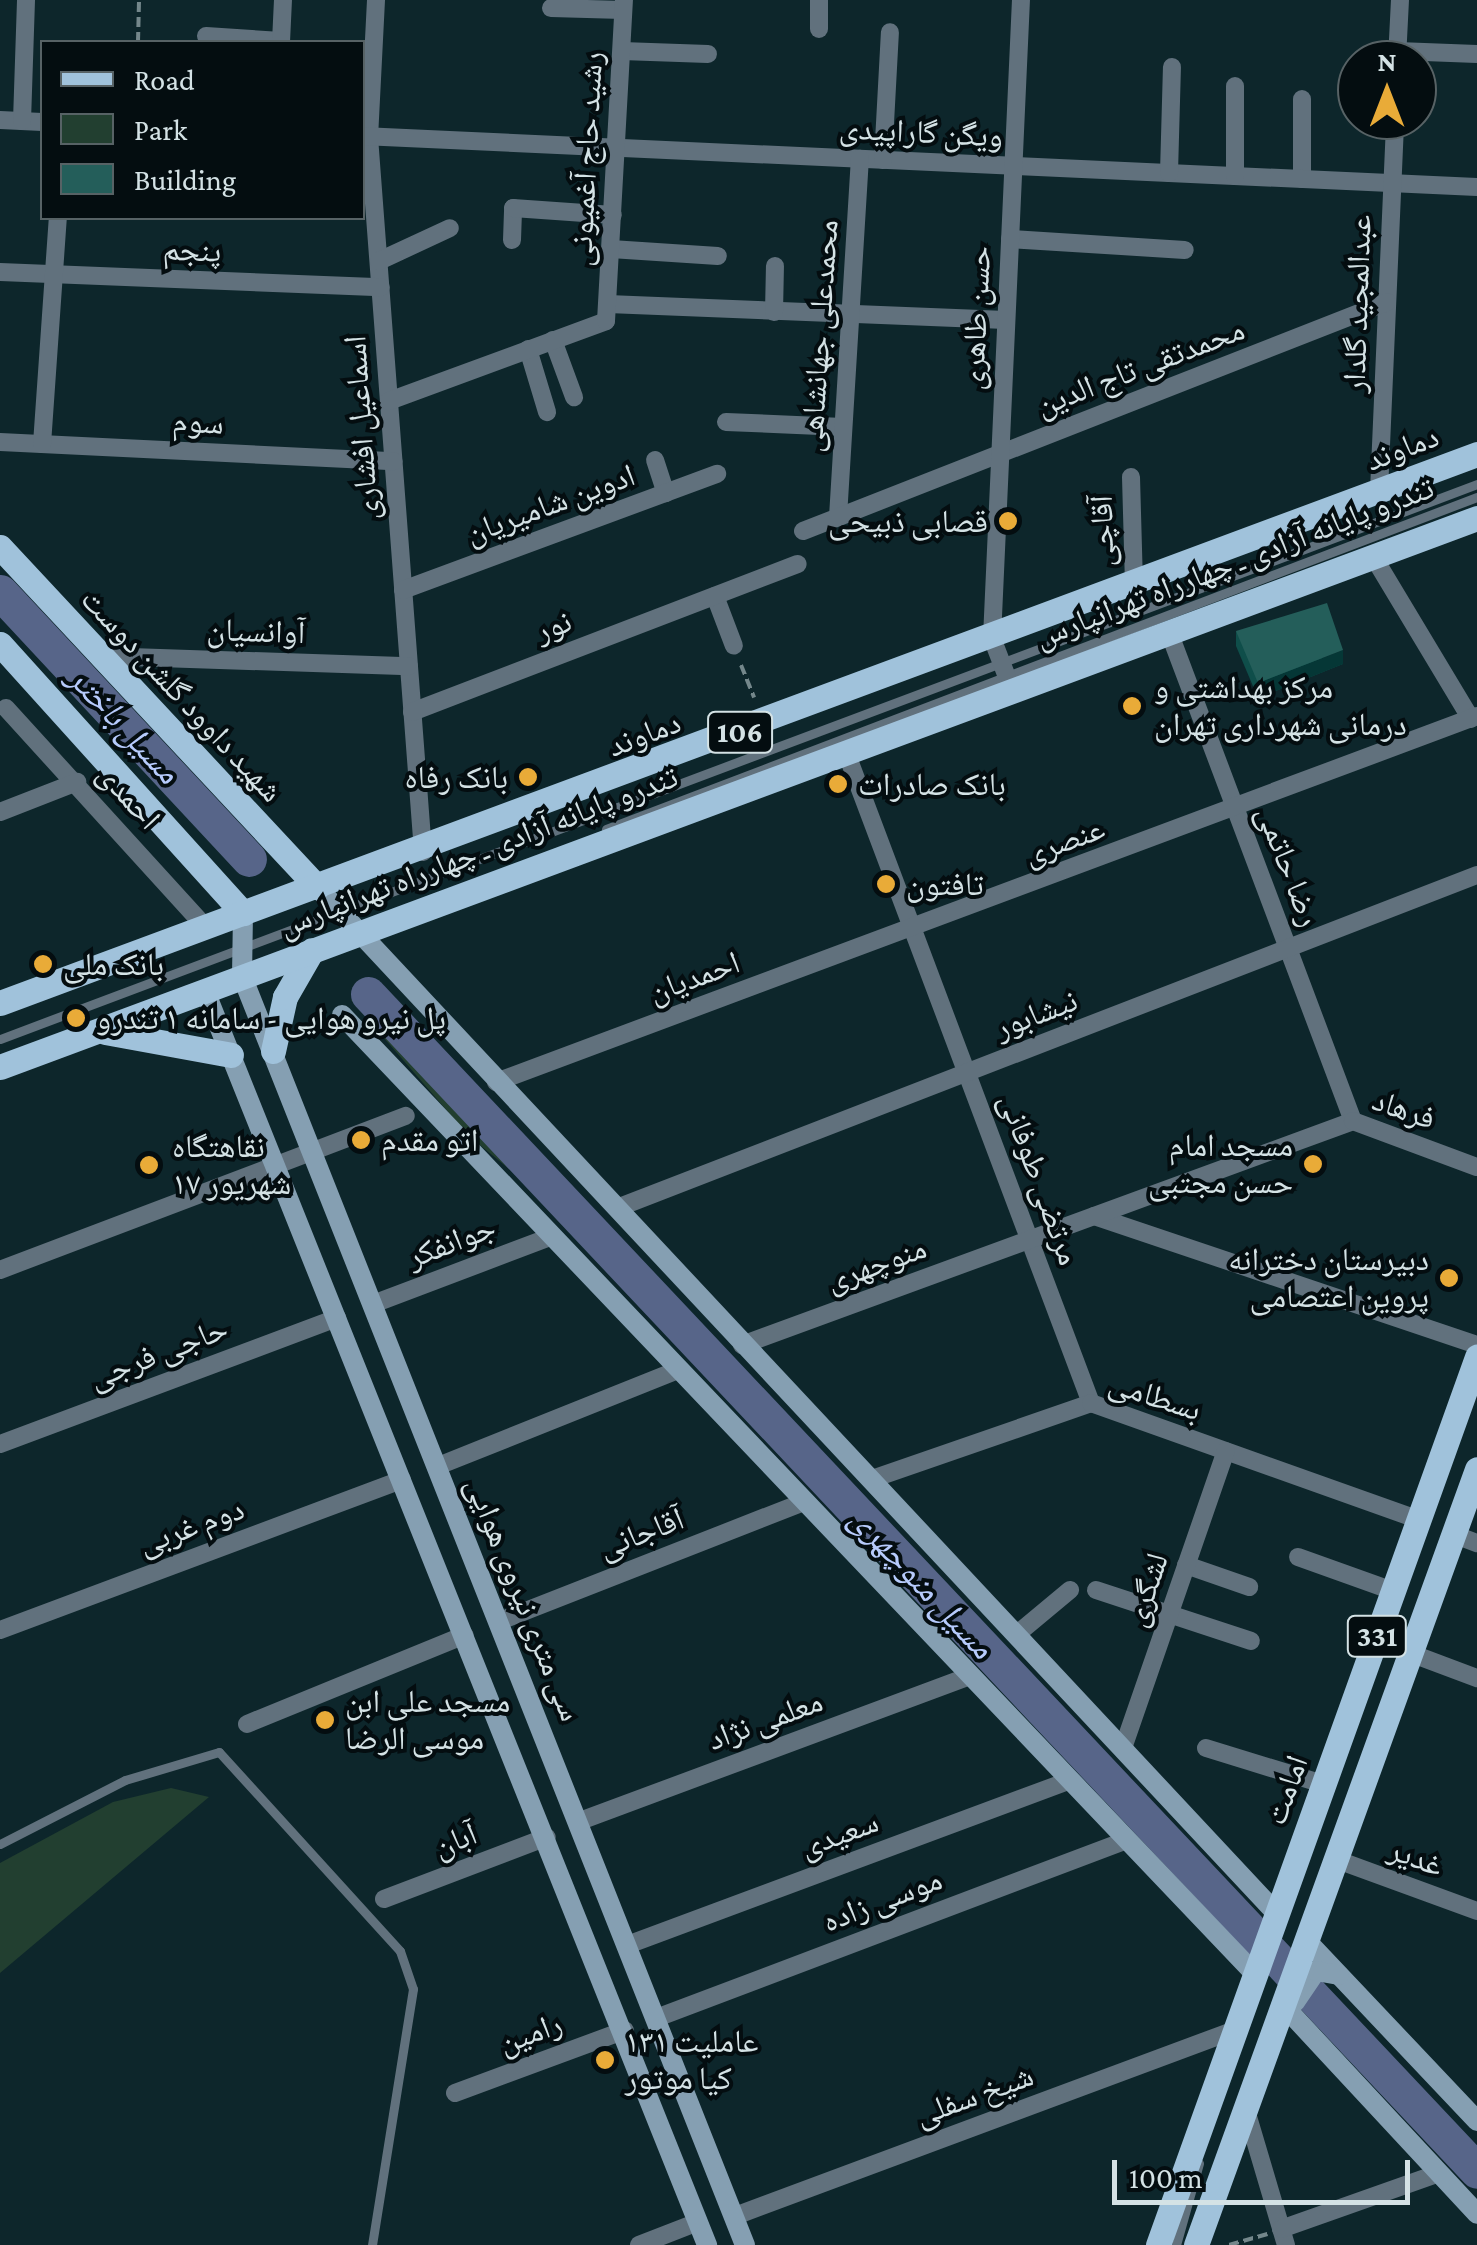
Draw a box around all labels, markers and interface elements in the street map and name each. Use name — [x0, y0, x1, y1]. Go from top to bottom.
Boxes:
legend — [40, 40, 365, 220]
north arrow — [1337, 40, 1437, 140]
text: N — [1377, 46, 1397, 77]
street label: رشید حاج آغمیونی — [561, 51, 611, 267]
text: Road — [134, 63, 195, 96]
street label: ویگن گاراپیدی — [838, 109, 1004, 155]
text: Park — [134, 113, 187, 146]
text: Building — [134, 163, 236, 196]
street label: عبدالمجید گلدار — [1335, 214, 1379, 394]
street label: محمدعلی جهانشاهی — [792, 218, 846, 454]
street label: پنجم — [162, 230, 222, 270]
street label: حسن طاهری — [953, 245, 999, 391]
street label: محمدتقی تاج الدین — [1030, 310, 1250, 424]
street label: اسماعیل افشاری — [335, 334, 387, 522]
street label: سوم — [171, 401, 225, 443]
street label: دماوند — [1360, 417, 1444, 479]
street label: ادوین شامیریان — [460, 456, 640, 552]
street label: تندرو پایانه آزادی ـ چهارراه تهرانپارس — [1029, 468, 1439, 656]
street label: آقاچی — [1082, 495, 1122, 567]
place label: قصابی ذبیحی — [828, 502, 988, 540]
marker: قصابی ذبیحی — [997, 510, 1019, 532]
street label: شهید داوود گلشن دوست — [73, 580, 291, 810]
street label: نور — [529, 602, 577, 650]
street label: آوانسیان — [206, 610, 306, 652]
water label: مسیل باختر — [59, 657, 189, 793]
place label: مرکز بهداشتی و درمانی شهرداری تهران — [1154, 669, 1407, 744]
marker: مرکز بهداشتی و درمانی شهرداری تهران — [1119, 693, 1145, 719]
street label: دماوند — [602, 703, 686, 765]
road number: 106 — [705, 707, 775, 757]
street label: احمدی — [89, 755, 169, 837]
street label: تندرو پایانه آزادی ـ چهارراه تهرانپارس — [273, 757, 683, 945]
place label: بانک رفاه — [405, 758, 508, 796]
place label: بانک صادرات — [858, 765, 1006, 803]
marker: بانک رفاه — [517, 766, 539, 788]
marker: بانک صادرات — [827, 773, 849, 795]
street label: رضا حاتمی — [1248, 800, 1330, 932]
street label: عنصری — [1018, 809, 1110, 873]
place label: تافتون — [906, 865, 984, 903]
marker: تافتون — [875, 873, 897, 895]
street label: احمدیان — [643, 943, 745, 1011]
place label: بانک ملی — [63, 945, 164, 983]
marker: بانک ملی — [32, 953, 54, 975]
street label: نیشابور — [989, 981, 1083, 1047]
place label: پل نیرو هوایی - سامانه ۱ تندرو — [96, 999, 446, 1037]
marker: پل نیرو هوایی - سامانه ۱ تندرو — [65, 1007, 87, 1029]
street label: فرهاد — [1368, 1080, 1440, 1138]
street label: مرتضی طوفانی — [991, 1088, 1089, 1270]
place label: اتو مقدم — [381, 1121, 478, 1159]
place label: مسجد امام حسن مجتبی — [1148, 1127, 1293, 1202]
place label: نقاهتگاه ۱۷ شهریور — [172, 1128, 291, 1203]
marker: اتو مقدم — [350, 1129, 372, 1151]
marker: نقاهتگاه ۱۷ شهریور — [136, 1152, 162, 1178]
marker: مسجد امام حسن مجتبی — [1302, 1153, 1324, 1175]
street label: جوانفکر — [401, 1208, 501, 1276]
street label: منوچهری — [820, 1228, 932, 1300]
place label: دبیرستان دخترانه پروین اعتصامی — [1228, 1241, 1429, 1316]
marker: دبیرستان دخترانه پروین اعتصامی — [1438, 1267, 1460, 1289]
street label: حاجی فرجی — [83, 1309, 233, 1397]
street label: بسطامی — [1104, 1363, 1206, 1429]
street label: سی متری نیروی هوایی — [458, 1471, 590, 1727]
street label: دوم غربی — [133, 1489, 249, 1563]
water label: مسیل منوچهری — [841, 1498, 1003, 1668]
street label: آقاجانی — [593, 1499, 689, 1567]
street label: لشگری — [1116, 1548, 1176, 1632]
road number: 331 — [1344, 1611, 1410, 1661]
street label: معلمی نژاد — [702, 1682, 828, 1758]
place label: مسجد علی ابن موسی الرضا — [345, 1683, 510, 1758]
marker: مسجد علی ابن موسی الرضا — [314, 1709, 336, 1731]
street label: امامت — [1256, 1750, 1316, 1830]
street label: سعیدی — [794, 1802, 884, 1866]
street label: آبان — [428, 1814, 482, 1866]
street label: غدیر — [1383, 1830, 1449, 1884]
street label: موسی زاده — [817, 1860, 947, 1940]
street label: رامین — [493, 2004, 567, 2062]
place label: عاملیت ۱۳۱ کیا موتور — [625, 2023, 758, 2098]
marker: عاملیت ۱۳۱ کیا موتور — [594, 2049, 616, 2071]
street label: شیخ سفلی — [910, 2056, 1038, 2134]
scale bar — [1117, 2140, 1414, 2202]
text: 100 m — [1129, 2161, 1203, 2194]

